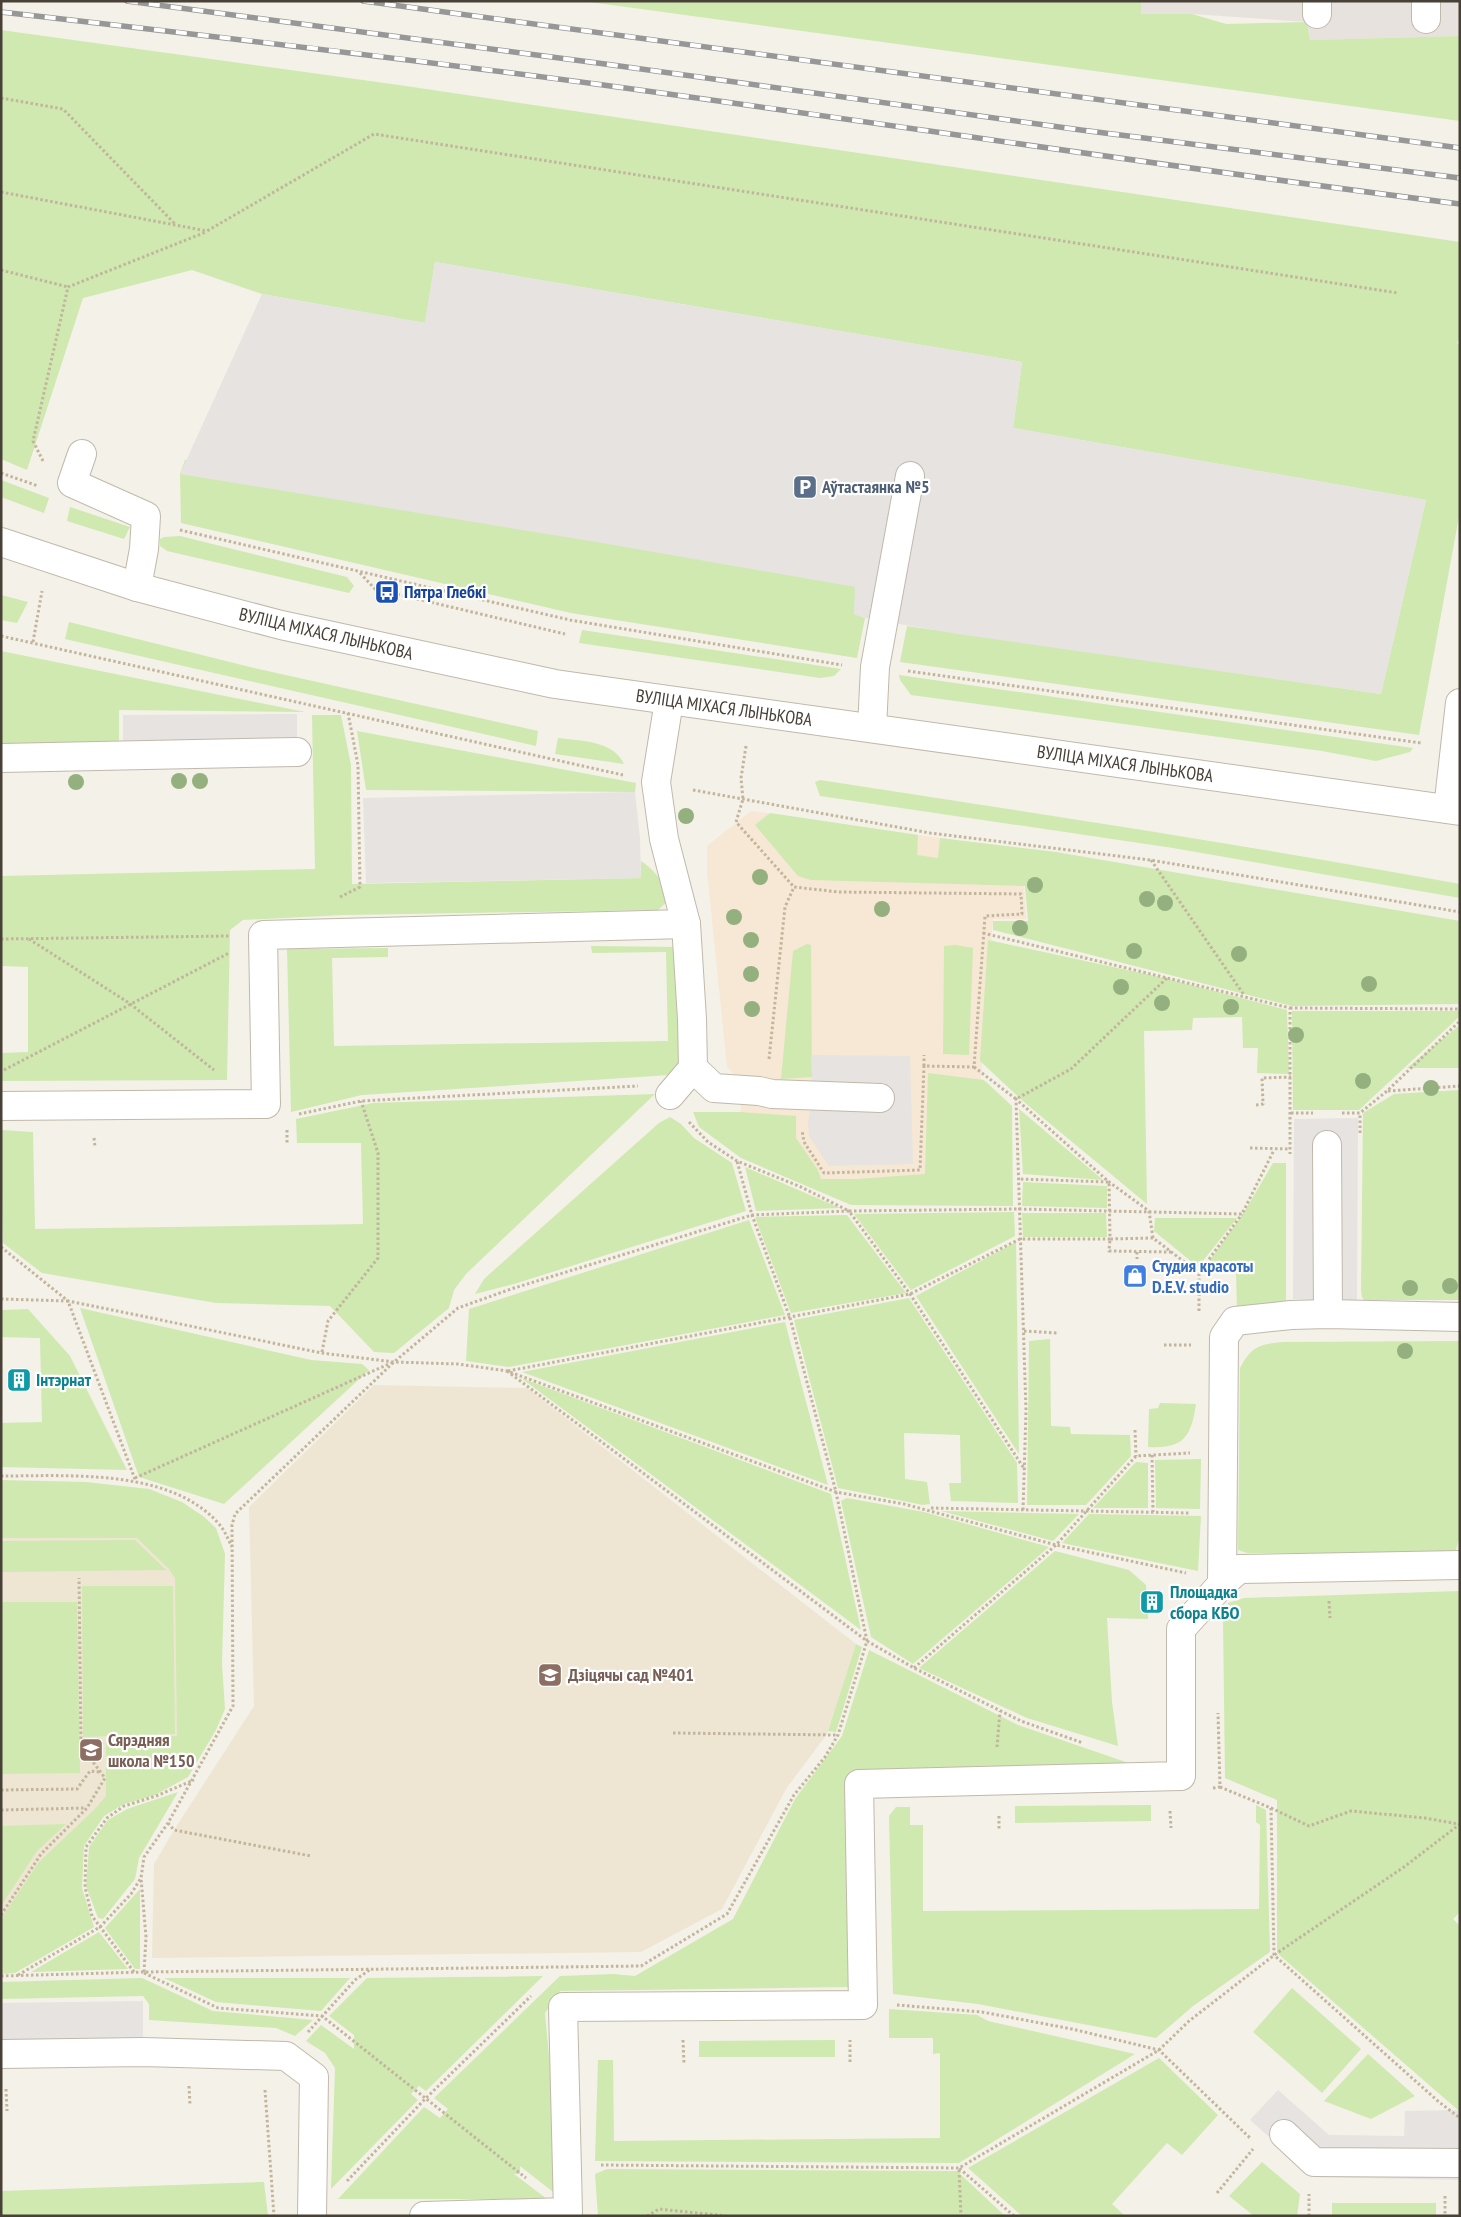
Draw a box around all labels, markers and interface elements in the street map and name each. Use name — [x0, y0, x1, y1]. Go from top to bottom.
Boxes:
parking icon: Аўтастаянка №5 — [792, 474, 818, 500]
place label: Аўтастаянка №5 — [821, 475, 930, 498]
bus stop icon: Пятра Глебкі — [374, 579, 400, 605]
place label: Пятра Глебкі — [404, 580, 486, 603]
street label: ВУЛІЦА МІХАСЯ ЛЫНЬКОВА — [237, 602, 416, 665]
street label: ВУЛІЦА МІХАСЯ ЛЫНЬКОВА — [635, 684, 814, 731]
street label: ВУЛІЦА МІХАСЯ ЛЫНЬКОВА — [1036, 740, 1215, 787]
place label: Студия красоты D.E.V. studio — [1152, 1254, 1254, 1298]
shop icon: Студия красоты D.E.V. studio — [1122, 1263, 1148, 1289]
building icon: Інтэрнат — [6, 1367, 32, 1393]
place label: Інтэрнат — [36, 1368, 92, 1391]
place label: Площадка сбора КБО — [1170, 1580, 1239, 1624]
building icon: Площадка сбора КБО — [1139, 1589, 1165, 1615]
school or university icon: Дзіцячы сад №401 — [537, 1662, 563, 1688]
place label: Дзіцячы сад №401 — [568, 1663, 694, 1686]
place label: Сярэдняя школа №150 — [108, 1728, 195, 1772]
school or university icon: Сярэдняя школа №150 — [78, 1737, 104, 1763]

